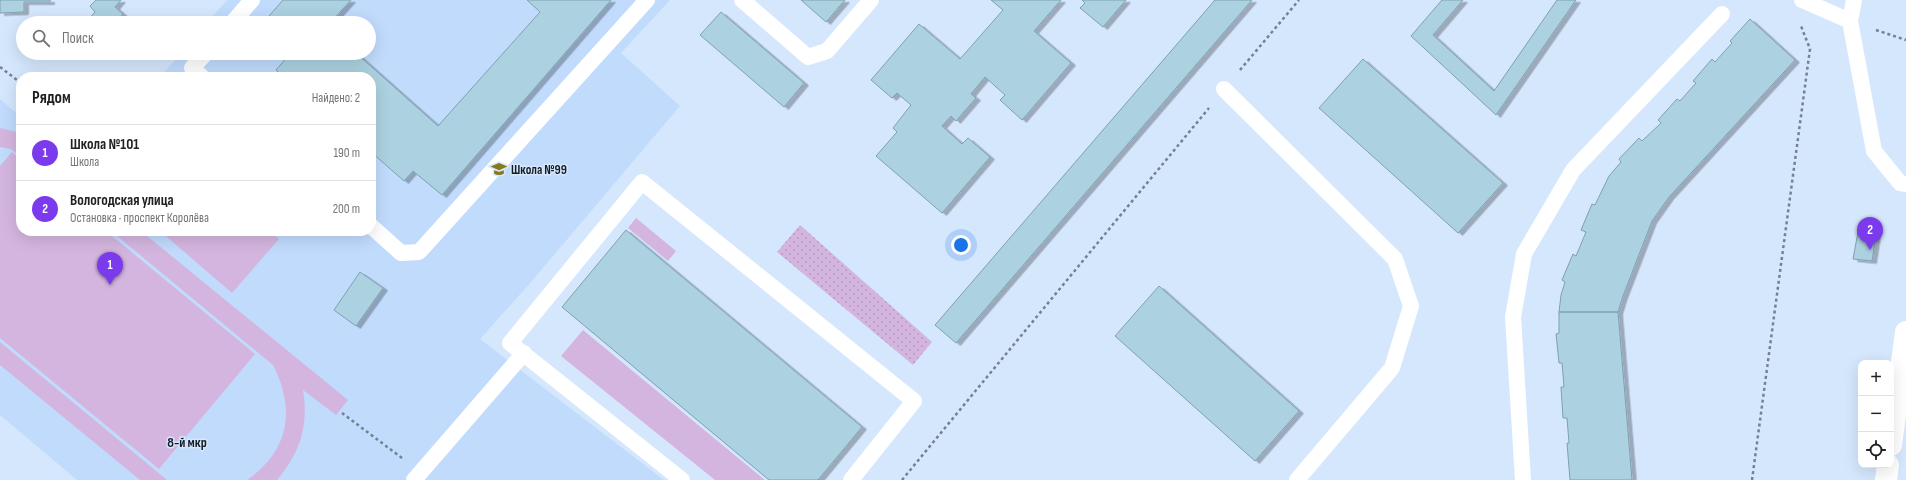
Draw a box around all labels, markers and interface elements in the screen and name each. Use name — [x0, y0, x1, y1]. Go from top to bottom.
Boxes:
search box — [16, 16, 376, 60]
icon: search — [30, 27, 52, 49]
text: Поиск — [62, 29, 94, 48]
text: Рядом — [32, 88, 71, 108]
text: Найдено: 2 — [312, 90, 360, 106]
text: Школа №101 — [70, 135, 139, 154]
text: 1 — [42, 145, 48, 161]
text: 190 m — [333, 145, 360, 161]
text: Школа — [70, 154, 99, 170]
school or university icon: Школа №99 — [490, 160, 508, 178]
place label: Школа №99 — [511, 162, 567, 178]
text: Вологодская улица — [70, 191, 174, 210]
text: 2 — [42, 201, 48, 217]
text: 200 m — [333, 201, 360, 217]
text: Остановка · проспект Королёва — [70, 210, 209, 226]
pin: 2 — [1857, 217, 1883, 250]
your location — [951, 235, 971, 255]
pin: 1 — [97, 252, 123, 285]
map controls — [1858, 360, 1894, 468]
button: + — [1858, 360, 1894, 396]
button: − — [1858, 396, 1894, 432]
button: locate — [1858, 432, 1894, 468]
district label: 8-й мкр — [167, 434, 207, 451]

